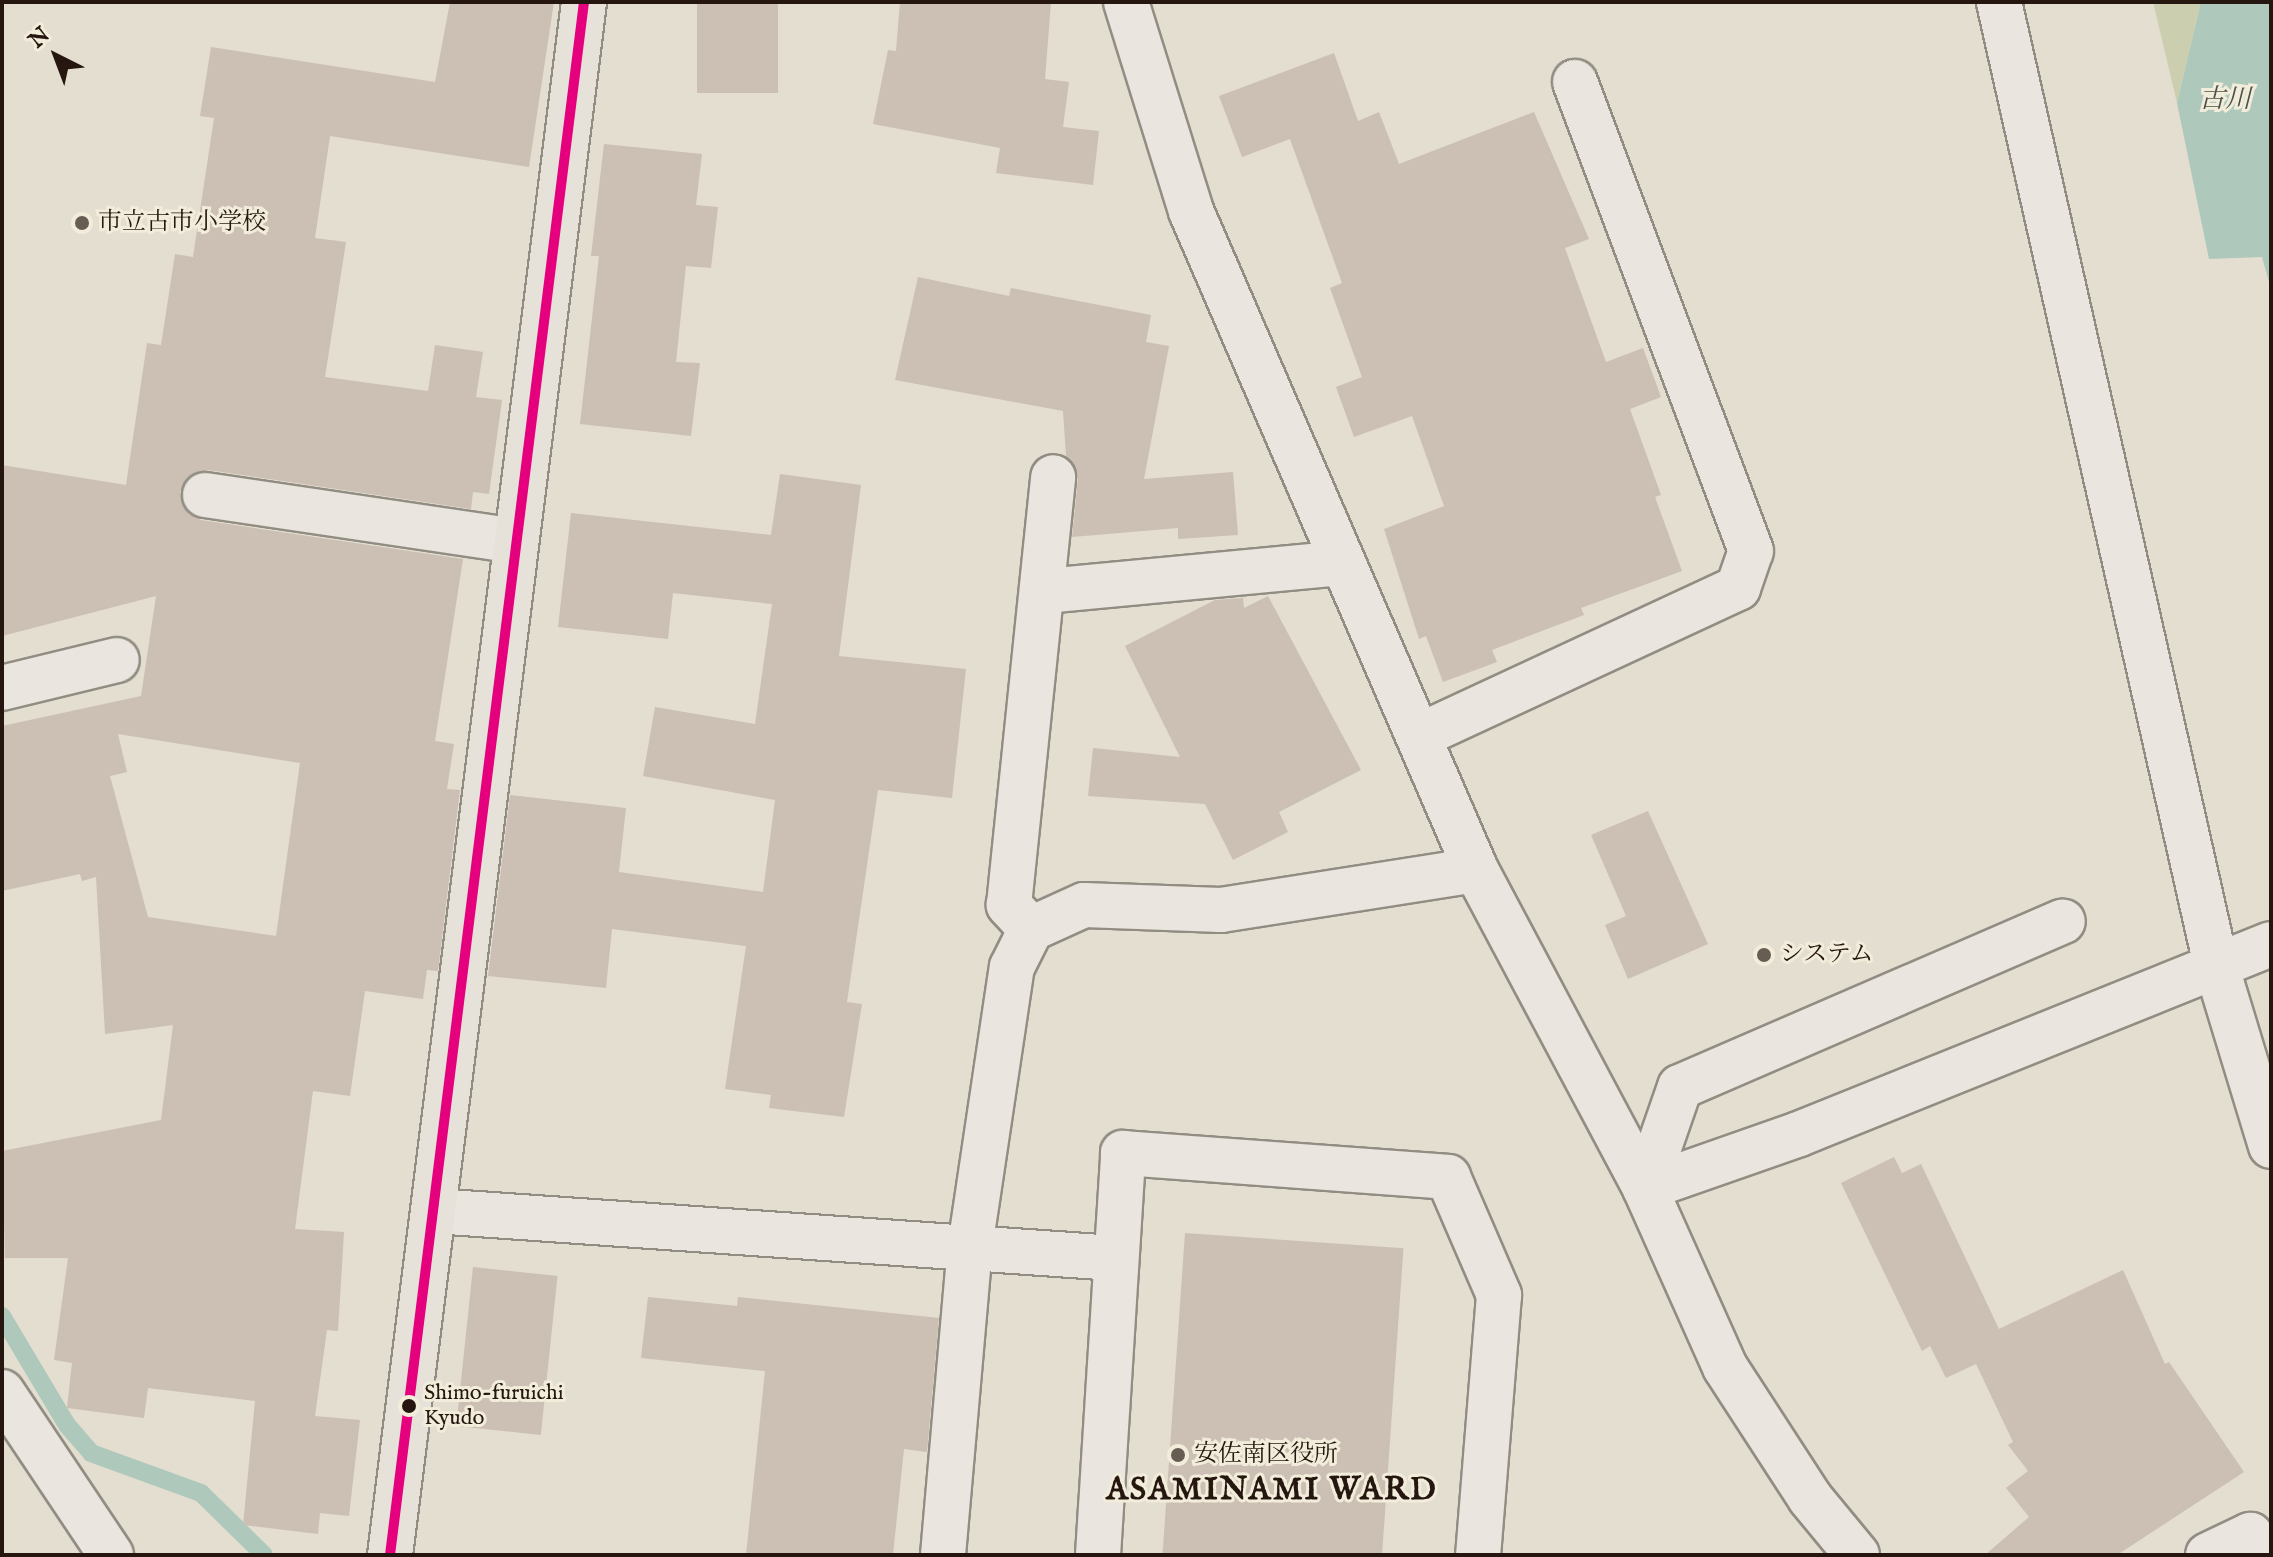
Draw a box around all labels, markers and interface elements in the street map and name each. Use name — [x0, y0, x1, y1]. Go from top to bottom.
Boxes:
north arrow — [16, 16, 96, 96]
text: N — [23, 21, 56, 55]
water label: 古川 — [2199, 84, 2251, 116]
place label: 市立古市小学校 — [98, 209, 266, 237]
marker: 市立古市小学校 — [73, 214, 91, 232]
place label: システム — [1780, 941, 1876, 969]
marker: システム — [1755, 946, 1773, 964]
place label: Shimo-furuichi Kyudo — [424, 1380, 564, 1432]
marker: Shimo-furuichi Kyudo — [401, 1398, 417, 1414]
place label: 安佐南区役所 — [1194, 1441, 1338, 1469]
marker: 安佐南区役所 — [1169, 1446, 1187, 1464]
district label: ASAMINAMI WARD — [1106, 1472, 1438, 1510]

